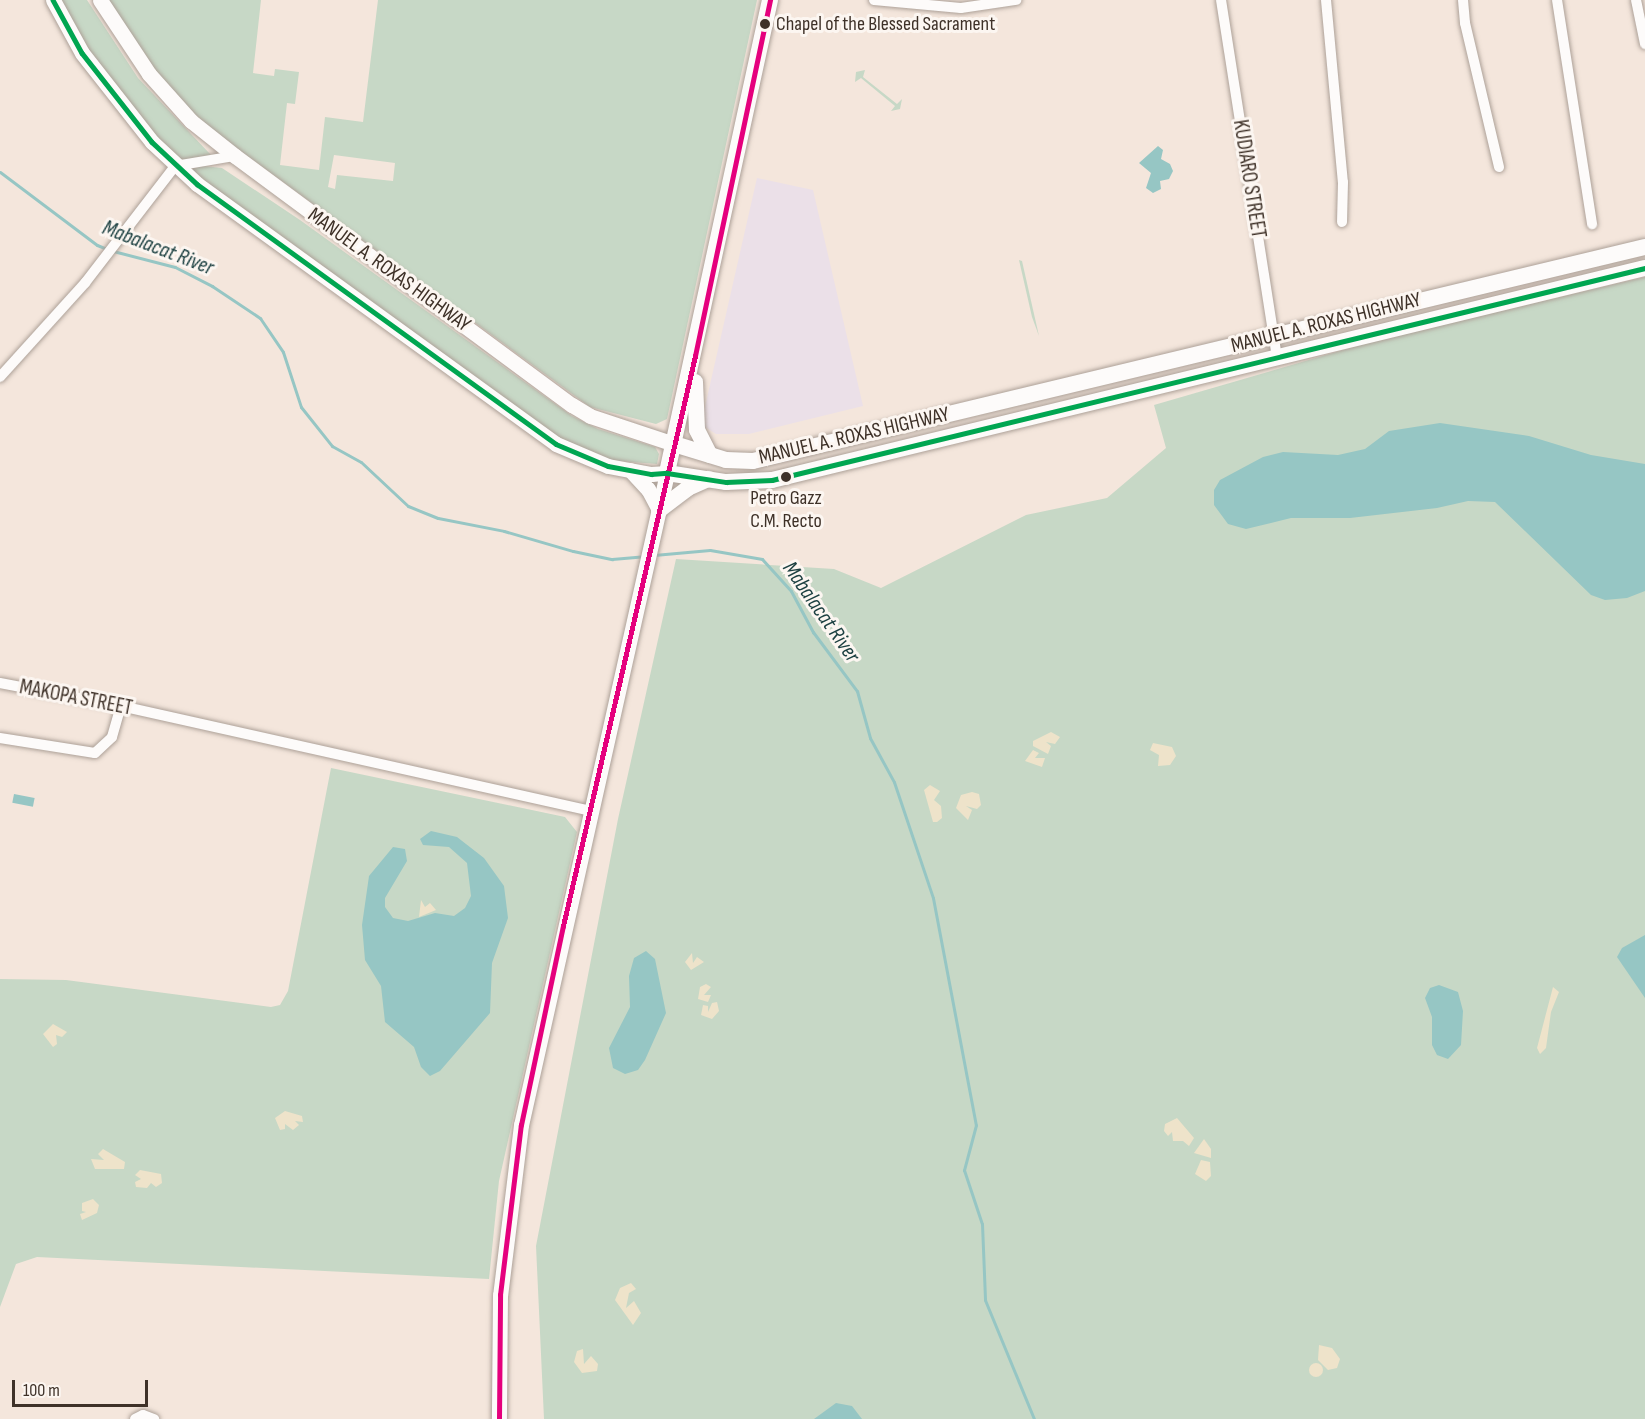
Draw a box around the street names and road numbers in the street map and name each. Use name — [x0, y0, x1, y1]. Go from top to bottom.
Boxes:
street label: KUDIARO STREET — [1227, 118, 1271, 240]
street label: MANUEL A. ROXAS HIGHWAY — [303, 203, 475, 337]
street label: MANUEL A. ROXAS HIGHWAY — [1228, 287, 1424, 359]
street label: MANUEL A. ROXAS HIGHWAY — [756, 402, 952, 470]
street label: MAKOPA STREET — [17, 675, 135, 721]

